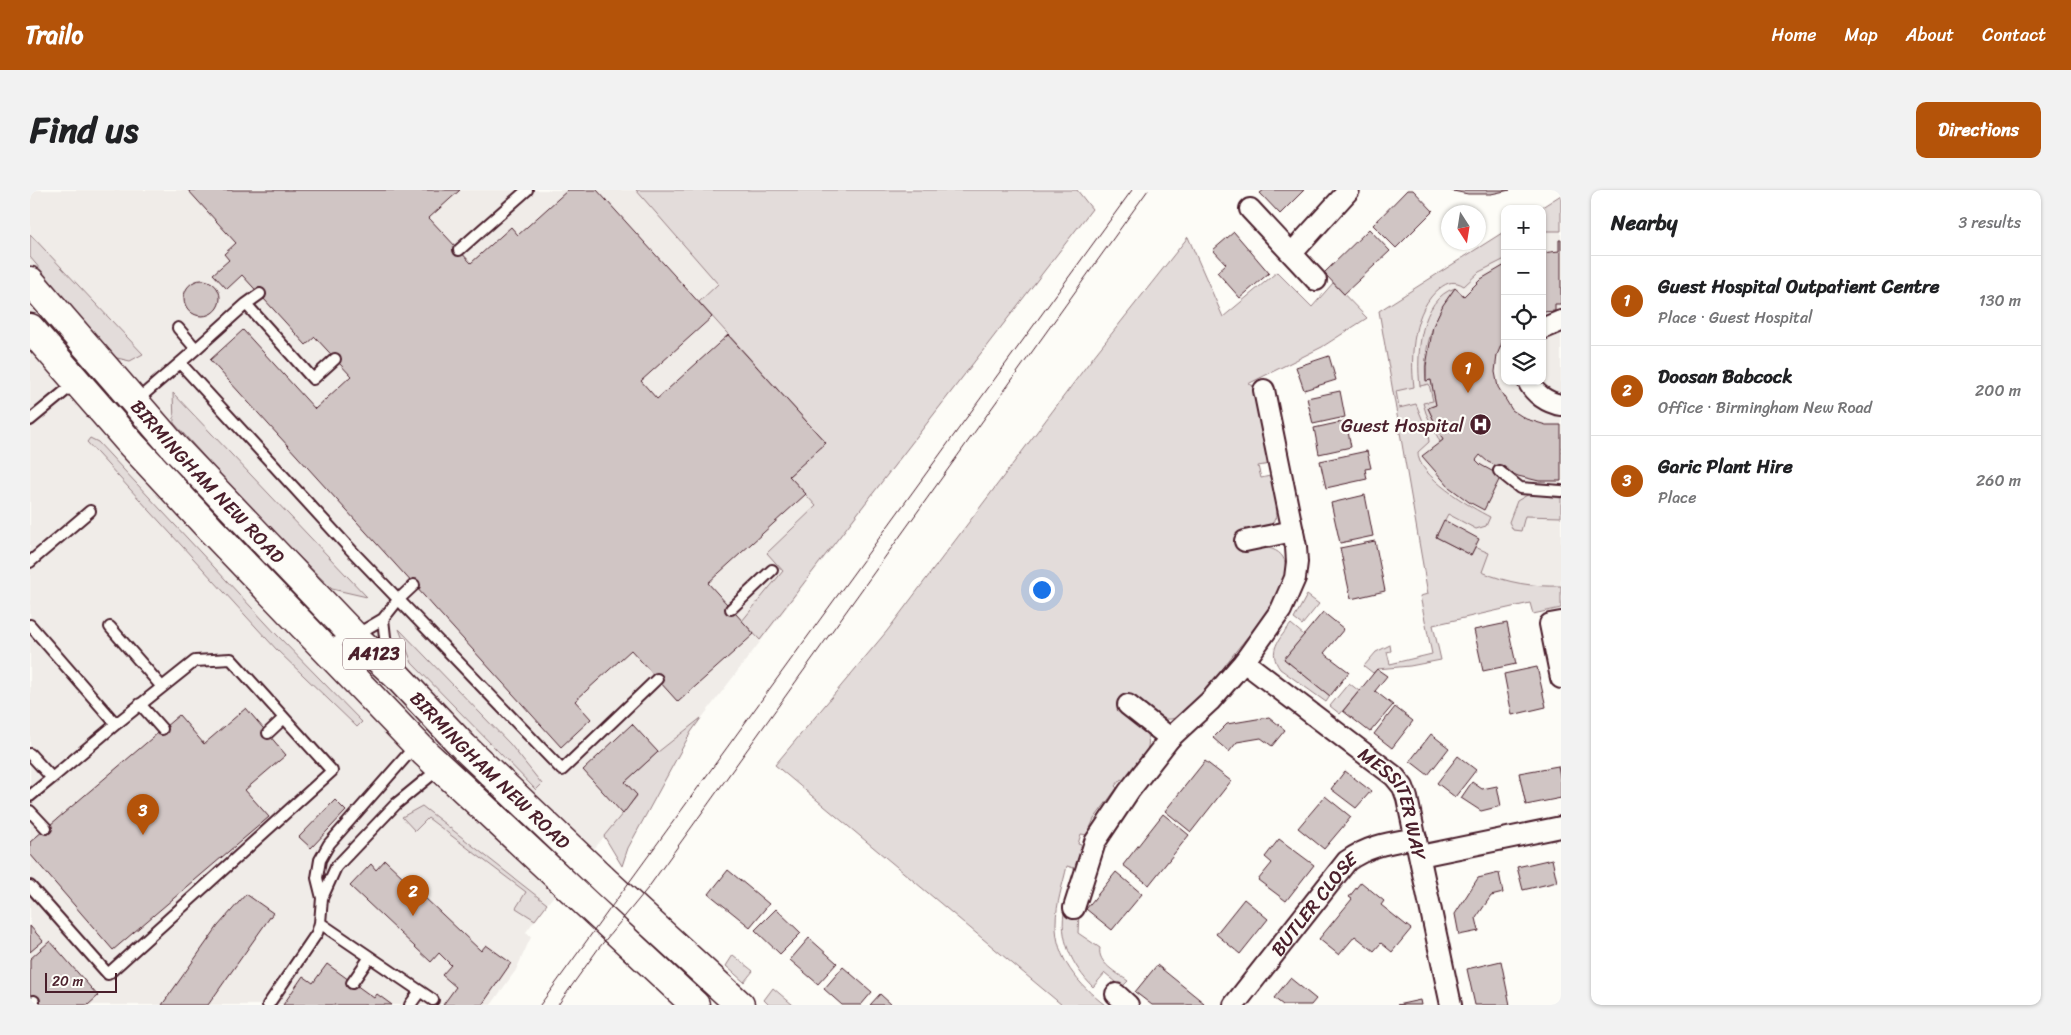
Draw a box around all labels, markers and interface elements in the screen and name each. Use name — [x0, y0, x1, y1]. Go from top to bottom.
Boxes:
text: Trailo — [25, 14, 83, 56]
text: Home — [1772, 19, 1817, 51]
text: Map — [1845, 19, 1878, 51]
text: About — [1906, 19, 1954, 51]
text: Contact — [1982, 19, 2046, 51]
text: Find us — [30, 99, 138, 161]
button: Directions — [1916, 102, 2041, 158]
text: Nearby — [1611, 204, 1677, 242]
north arrow — [1441, 205, 1486, 250]
map controls — [1501, 205, 1546, 385]
button: + — [1501, 205, 1546, 250]
text: 3 results — [1958, 208, 2021, 237]
button: − — [1501, 250, 1546, 295]
text: Guest Hospital Outpatient Centre — [1658, 270, 1940, 303]
text: 1 — [1624, 286, 1630, 315]
text: 130 m — [1979, 286, 2021, 315]
button: locate — [1501, 295, 1546, 340]
text: Place · Guest Hospital — [1658, 303, 1813, 332]
button: layers — [1501, 340, 1546, 385]
pin: 1 — [1452, 352, 1484, 393]
text: Doosan Babcock — [1658, 360, 1793, 393]
text: 2 — [1622, 376, 1632, 405]
text: 200 m — [1975, 376, 2021, 405]
street label: BIRMINGHAM NEW ROAD — [122, 392, 294, 572]
text: Office · Birmingham New Road — [1658, 393, 1872, 422]
place label: Guest Hospital — [1341, 409, 1465, 442]
hospital icon: Guest Hospital — [1468, 413, 1492, 437]
text: Garic Plant Hire — [1658, 450, 1793, 483]
text: 3 — [1623, 466, 1631, 495]
text: 260 m — [1976, 466, 2021, 495]
text: Place — [1658, 483, 1697, 512]
your location — [1029, 577, 1055, 603]
road number: A4123 — [343, 638, 405, 669]
street label: BIRMINGHAM NEW ROAD — [402, 683, 579, 858]
street label: MESSITER WAY — [1351, 738, 1436, 864]
pin: 3 — [127, 794, 159, 835]
street label: BUTLER CLOSE — [1262, 842, 1365, 964]
pin: 2 — [397, 875, 429, 916]
text: 20 m — [52, 969, 83, 994]
scale bar — [45, 970, 118, 993]

